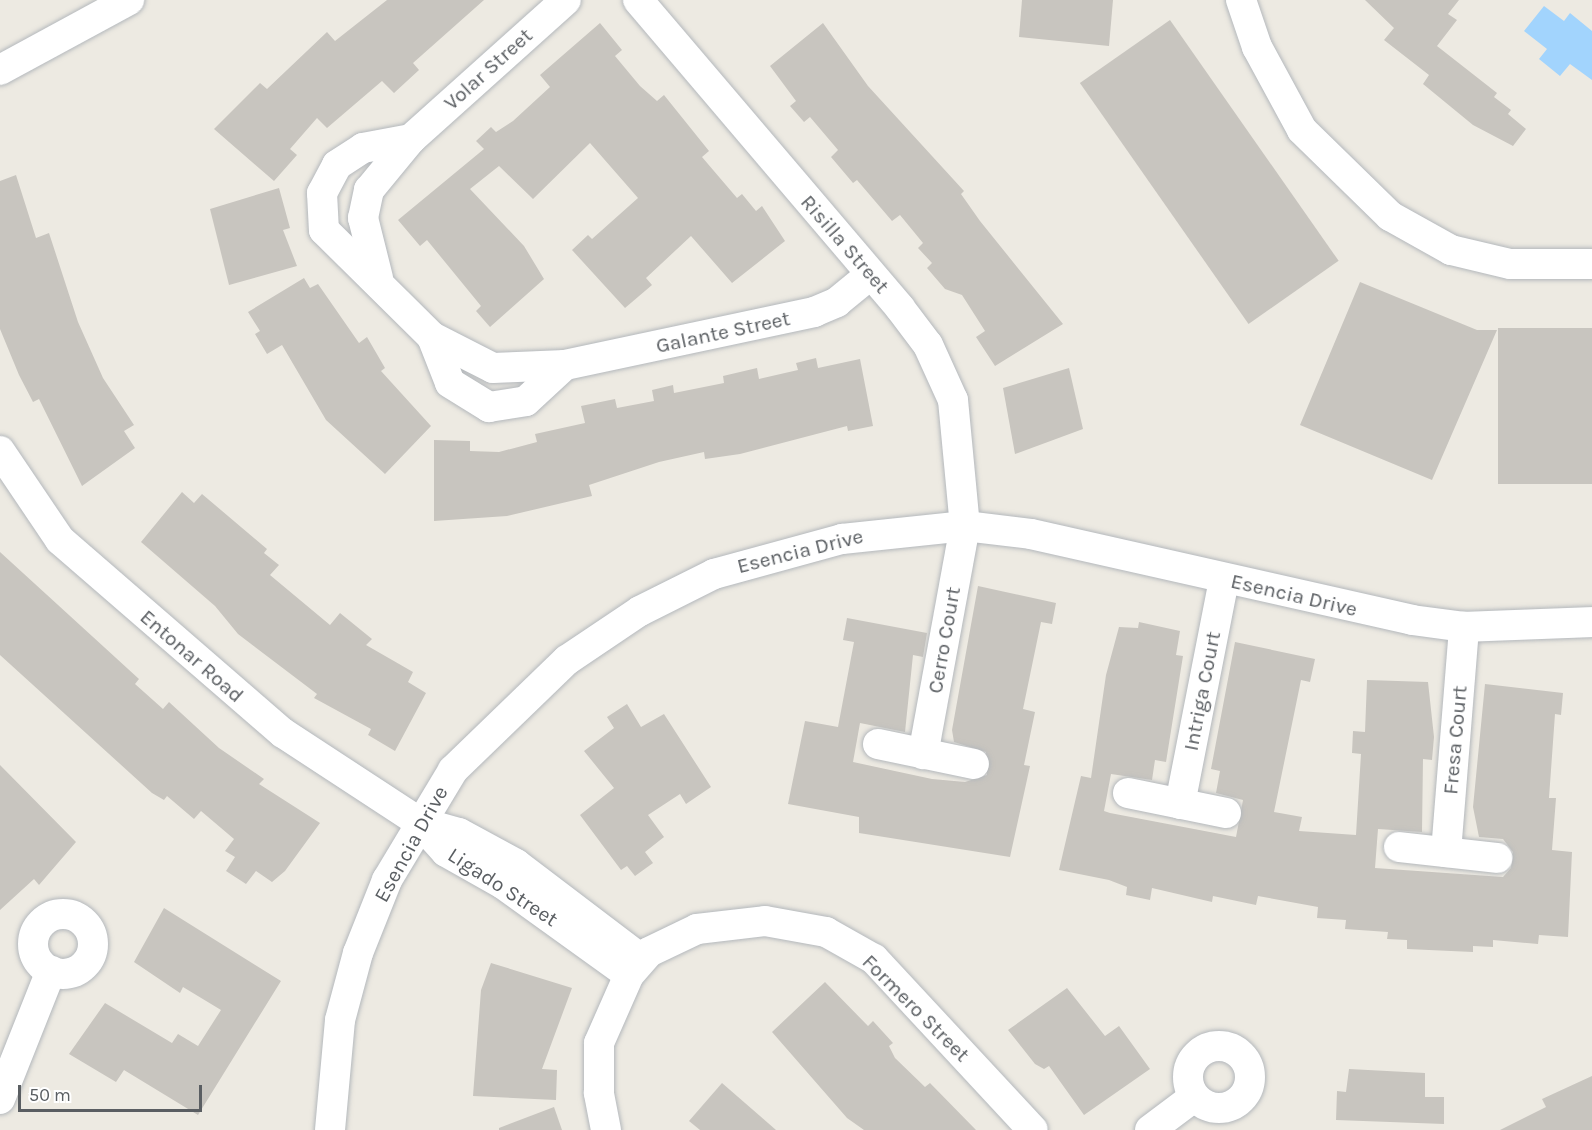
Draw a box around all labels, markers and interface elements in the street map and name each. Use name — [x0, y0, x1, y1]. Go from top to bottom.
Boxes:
street label: Volar Street — [439, 23, 537, 115]
street label: Risilla Street — [795, 190, 895, 298]
street label: Galante Street — [654, 305, 792, 359]
street label: Esencia Drive — [734, 523, 866, 579]
street label: Esencia Drive — [1228, 568, 1360, 622]
street label: Cerro Court — [922, 585, 966, 695]
street label: Entonar Road — [135, 604, 249, 708]
street label: Intriga Court — [1178, 629, 1226, 753]
street label: Fresa Court — [1438, 684, 1472, 796]
street label: Esencia Drive — [369, 781, 453, 907]
street label: Ligado Street — [443, 842, 563, 932]
street label: Formero Street — [857, 949, 975, 1067]
scale bar — [21, 1073, 206, 1111]
text: 50 m — [29, 1084, 71, 1106]

